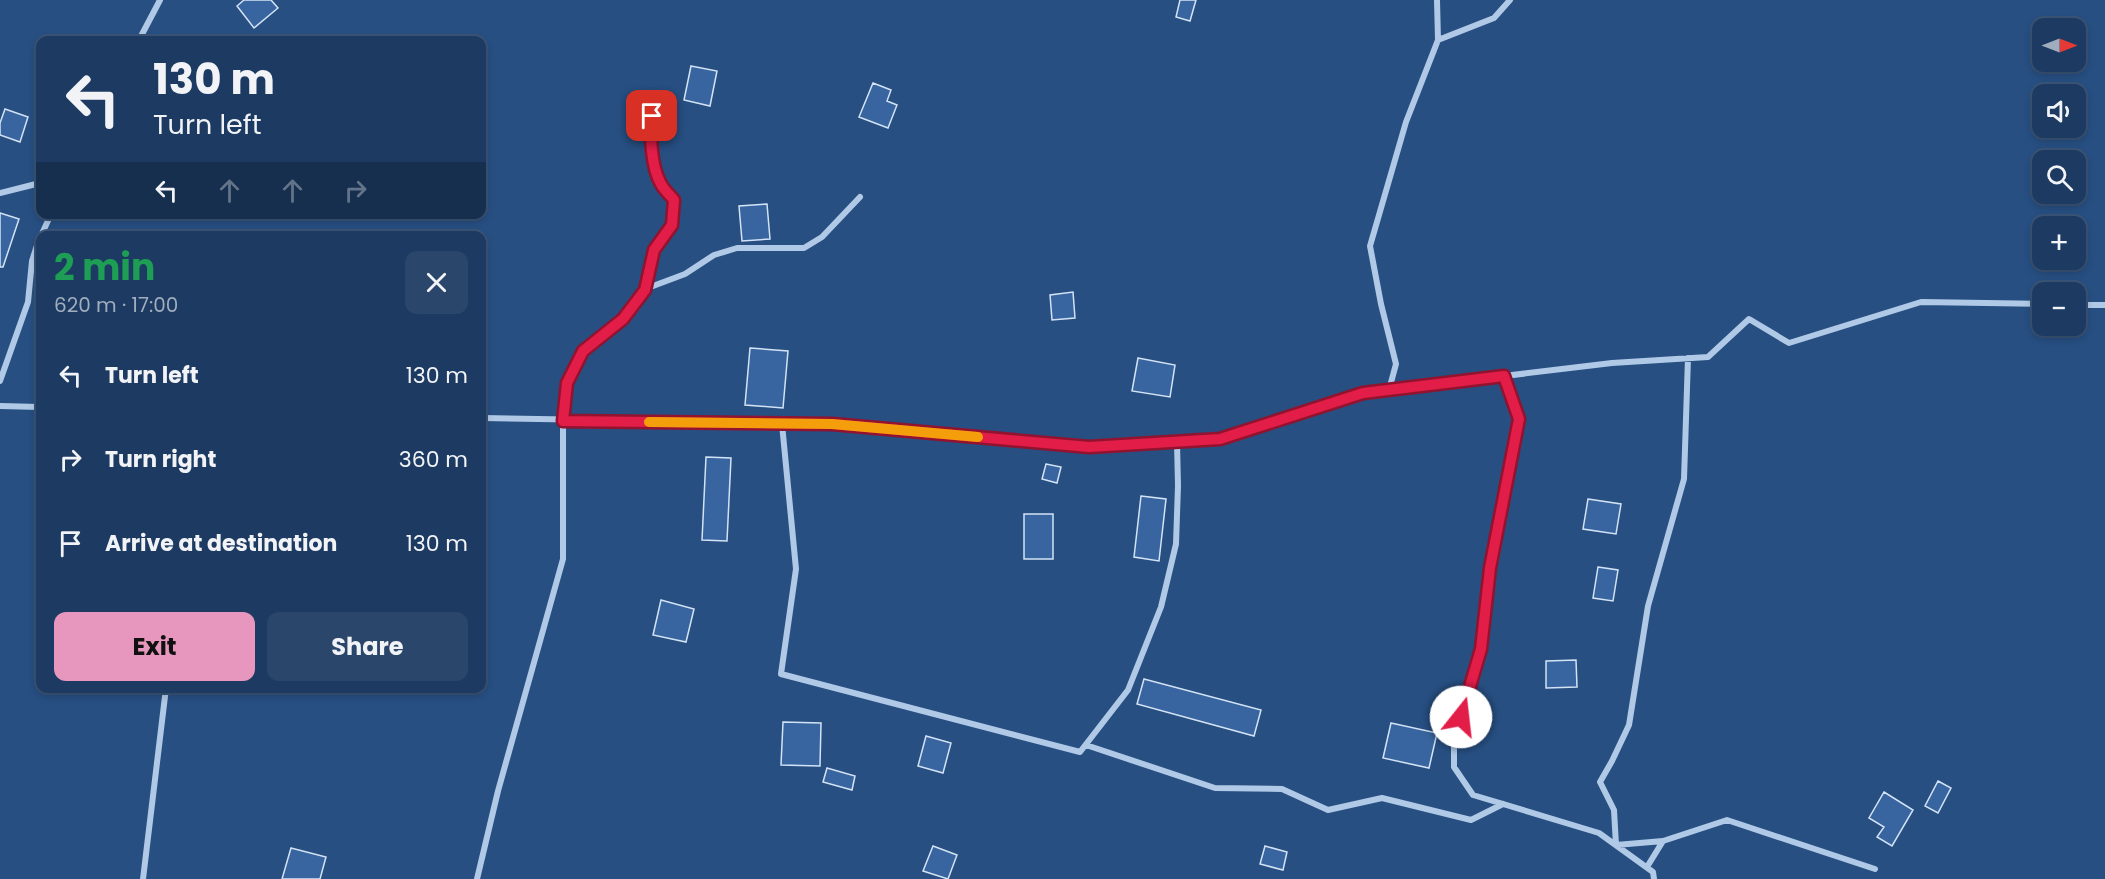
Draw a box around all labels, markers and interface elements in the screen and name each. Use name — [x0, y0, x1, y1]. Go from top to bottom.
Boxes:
north arrow — [2032, 18, 2086, 72]
map controls — [2032, 18, 2086, 336]
text: 130 m — [153, 50, 275, 109]
icon: left — [54, 60, 132, 138]
button: sound — [2032, 84, 2086, 138]
pin — [626, 90, 677, 141]
icon: arrive — [635, 99, 668, 132]
text: Turn left — [153, 106, 262, 143]
button: search — [2032, 150, 2086, 204]
icon: left — [150, 174, 183, 207]
icon: ahead — [213, 174, 246, 207]
icon: ahead — [276, 174, 309, 207]
icon: right — [339, 174, 372, 207]
button: + — [2032, 216, 2086, 270]
text: 2 min — [54, 242, 155, 293]
button: close — [405, 251, 468, 314]
button: − — [2032, 282, 2086, 336]
text: 620 m · 17:00 — [54, 291, 178, 319]
icon: left — [54, 359, 87, 392]
text: Turn left — [105, 360, 199, 391]
text: 130 m — [406, 360, 468, 391]
icon: right — [54, 443, 87, 476]
text: Turn right — [105, 444, 216, 475]
text: 360 m — [399, 444, 468, 475]
icon: arrive — [54, 527, 87, 560]
text: Arrive at destination — [105, 528, 337, 559]
text: 130 m — [406, 528, 468, 559]
button: Exit — [54, 612, 255, 681]
button: Share — [267, 612, 468, 681]
position arrow — [1429, 685, 1493, 749]

